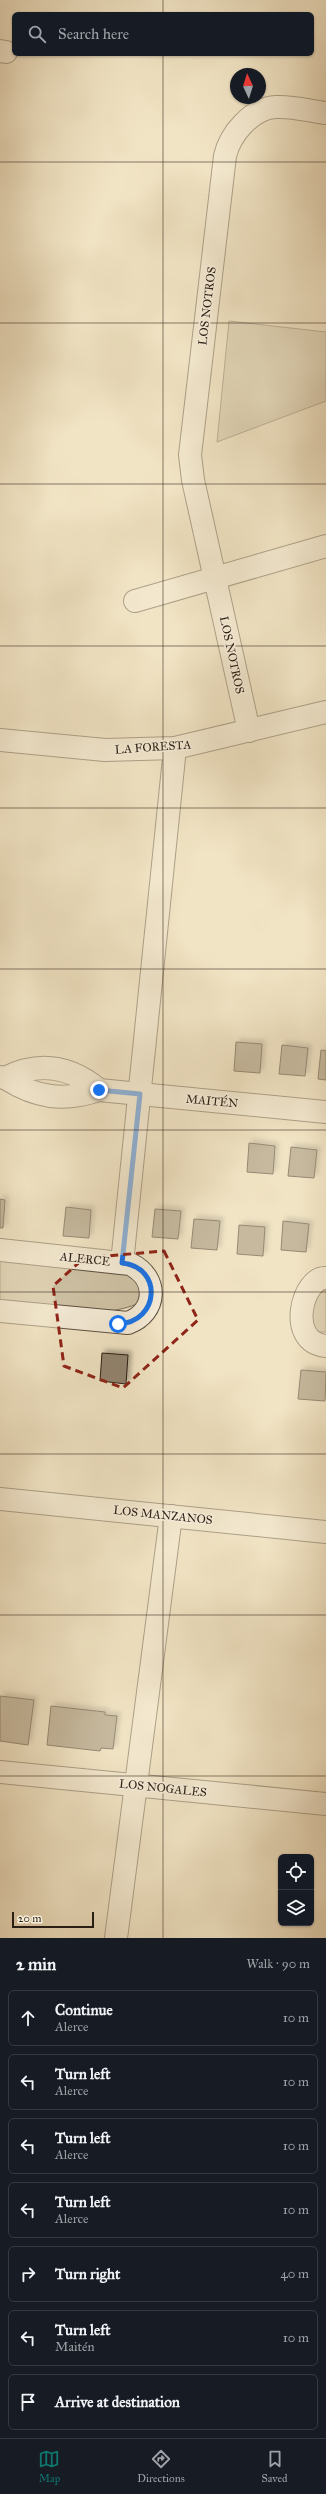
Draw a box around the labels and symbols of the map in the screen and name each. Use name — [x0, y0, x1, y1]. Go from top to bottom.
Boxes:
north arrow — [230, 68, 266, 104]
street label: LOS NOTROS — [195, 266, 219, 346]
street label: LOS NOTROS — [217, 615, 247, 695]
street label: LA FORESTA — [114, 737, 192, 757]
route end — [90, 1081, 108, 1099]
street label: MAITÉN — [185, 1090, 239, 1110]
street label: ALERCE — [58, 1249, 111, 1269]
route start — [109, 1315, 127, 1333]
street label: LOS MANZANOS — [113, 1503, 213, 1527]
street label: LOS NOGALES — [119, 1776, 208, 1800]
scale bar — [12, 1910, 94, 1929]

